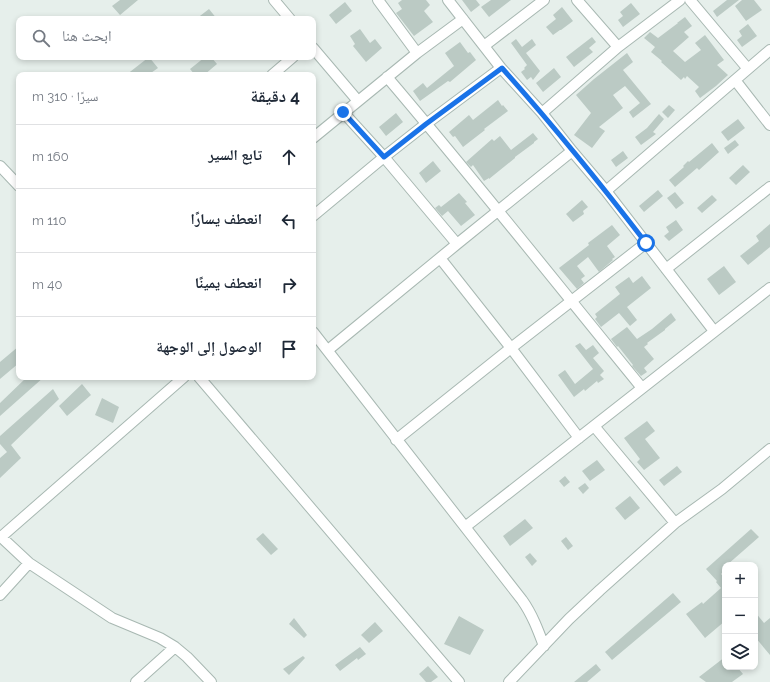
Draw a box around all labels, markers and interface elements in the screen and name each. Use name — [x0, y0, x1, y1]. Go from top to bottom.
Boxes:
search box — [16, 16, 316, 60]
icon: search — [30, 27, 52, 49]
text: ابحث هنا — [62, 27, 112, 45]
text: 4 دقيقة — [251, 86, 300, 106]
text: سيرًا · 310 m — [32, 89, 98, 104]
route end — [334, 103, 352, 121]
text: تابع السير — [208, 146, 262, 164]
icon: ahead — [278, 146, 300, 168]
text: 160 m — [32, 149, 69, 164]
text: انعطف يسارًا — [190, 210, 262, 228]
icon: left — [278, 210, 300, 232]
text: 110 m — [32, 213, 66, 228]
route start — [637, 234, 655, 252]
text: انعطف يمينًا — [195, 274, 262, 292]
icon: right — [278, 274, 300, 296]
text: 40 m — [32, 277, 62, 292]
text: الوصول إلى الوجهة — [156, 338, 262, 356]
icon: arrive — [278, 338, 300, 360]
map controls — [722, 562, 758, 670]
button: + — [722, 562, 758, 598]
button: − — [722, 598, 758, 634]
button: layers — [722, 634, 758, 670]

